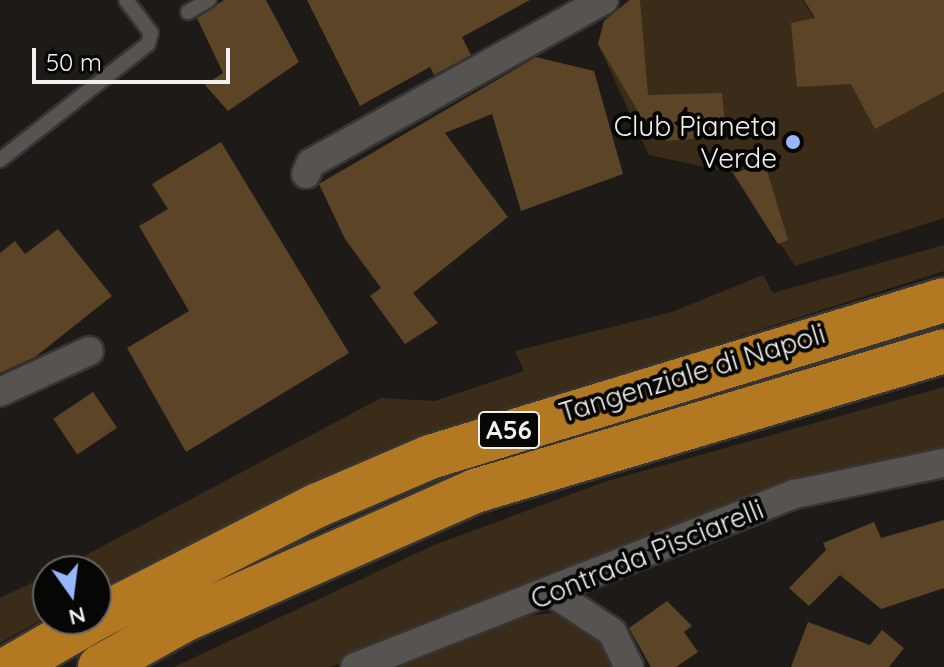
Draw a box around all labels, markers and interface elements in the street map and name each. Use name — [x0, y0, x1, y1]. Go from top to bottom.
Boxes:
scale bar — [36, 32, 234, 82]
text: 50 m — [46, 47, 102, 77]
place label: Club Pianeta Verde — [614, 109, 777, 175]
marker: Club Pianeta Verde — [784, 133, 802, 151]
street label: Tangenziale di Napoli — [555, 317, 829, 429]
road number: A56 — [477, 408, 541, 452]
street label: Contrada Pisciarelli — [526, 492, 768, 616]
north arrow — [32, 555, 112, 635]
text: N — [66, 601, 89, 632]

